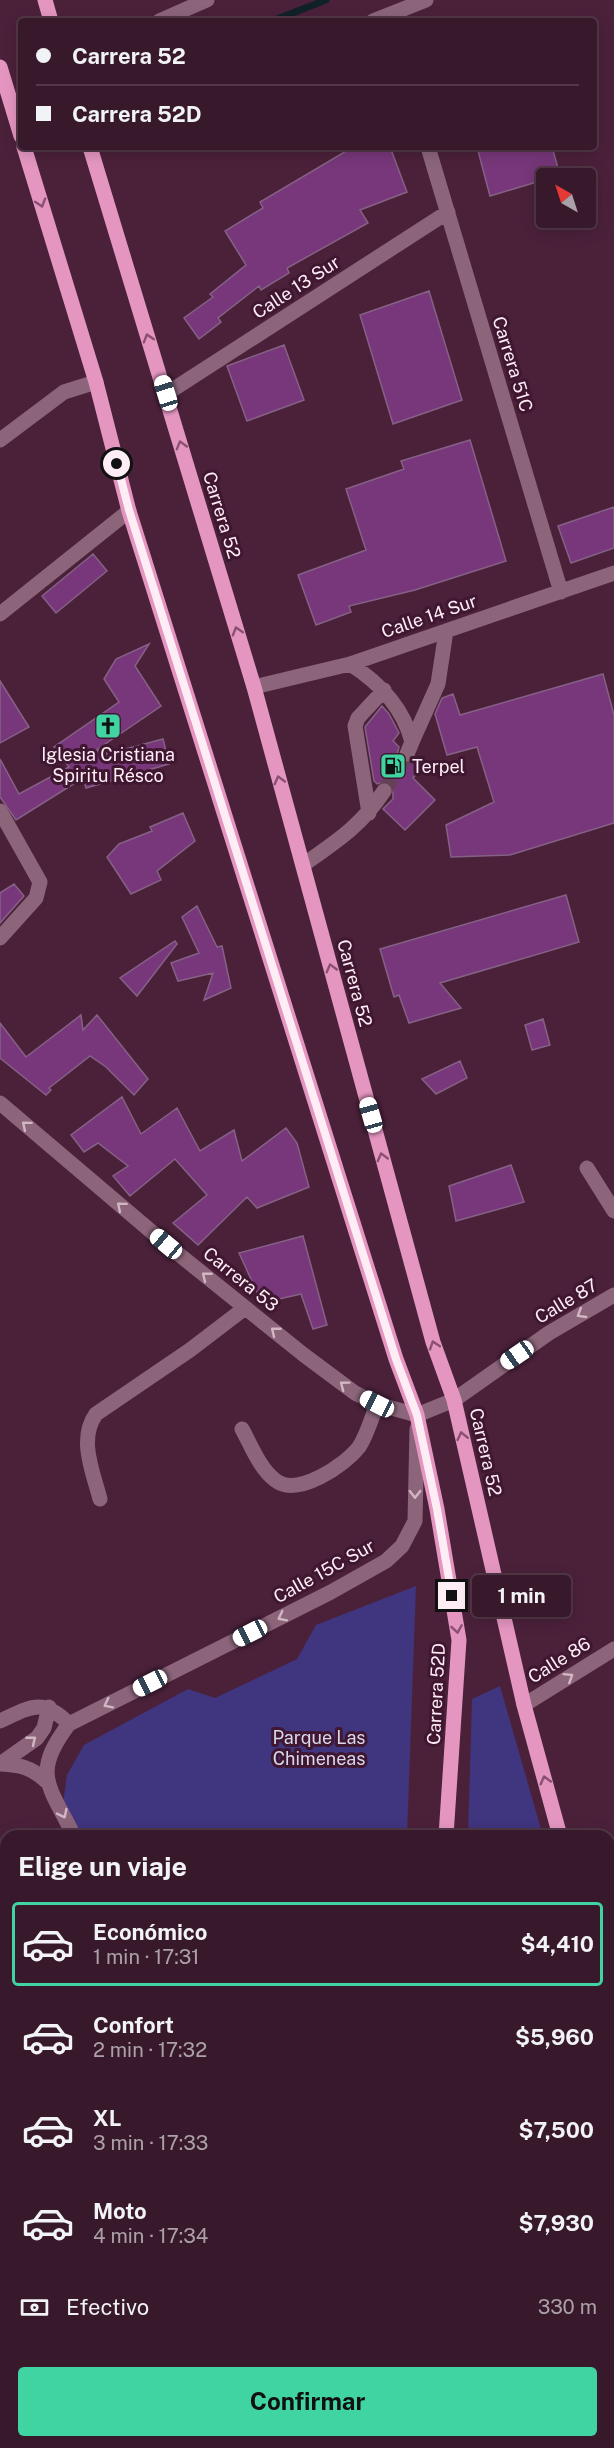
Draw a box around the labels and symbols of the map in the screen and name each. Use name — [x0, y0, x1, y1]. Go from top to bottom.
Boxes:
north arrow — [536, 168, 596, 228]
one-way arrow — [34, 197, 46, 208]
street label: Calle 13 Sur — [249, 251, 343, 323]
street label: Carrera 51C — [489, 314, 537, 414]
one-way arrow — [143, 333, 155, 344]
car — [152, 373, 180, 413]
one-way arrow — [176, 440, 188, 451]
route start — [103, 450, 130, 477]
street label: Carrera 52 — [199, 469, 245, 561]
street label: Calle 14 Sur — [379, 590, 479, 642]
one-way arrow — [232, 626, 244, 637]
church icon: Iglesia Cristiana Spiritu Résco — [93, 711, 123, 741]
place label: Iglesia Cristiana Spiritu Résco — [41, 744, 175, 786]
fuel station icon: Terpel — [378, 751, 408, 781]
place label: Terpel — [412, 756, 465, 777]
one-way arrow — [274, 776, 287, 786]
street label: Carrera 52 — [333, 937, 377, 1029]
one-way arrow — [326, 964, 338, 974]
car — [357, 1095, 385, 1135]
one-way arrow — [22, 1121, 33, 1132]
one-way arrow — [377, 1152, 390, 1162]
one-way arrow — [117, 1202, 128, 1213]
car — [146, 1226, 186, 1262]
street label: Carrera 53 — [199, 1242, 283, 1316]
one-way arrow — [201, 1272, 212, 1283]
street label: Calle 87 — [531, 1274, 601, 1328]
one-way arrow — [577, 1307, 587, 1318]
one-way arrow — [270, 1328, 281, 1339]
car — [497, 1337, 537, 1373]
one-way arrow — [429, 1340, 441, 1351]
one-way arrow — [340, 1381, 351, 1392]
car — [357, 1388, 397, 1420]
street label: Carrera 52 — [466, 1406, 506, 1498]
one-way arrow — [457, 1431, 470, 1441]
one-way arrow — [409, 1490, 421, 1499]
street label: Calle 15C Sur — [270, 1535, 378, 1607]
callout: 1 min — [473, 1575, 572, 1617]
route end — [438, 1582, 465, 1609]
one-way arrow — [278, 1609, 289, 1621]
car — [230, 1617, 270, 1649]
one-way arrow — [450, 1623, 463, 1633]
street label: Calle 86 — [524, 1633, 594, 1687]
street label: Carrera 52D — [423, 1642, 449, 1746]
car — [130, 1667, 170, 1699]
one-way arrow — [563, 1672, 573, 1684]
one-way arrow — [103, 1697, 114, 1709]
park label: Parque Las Chimeneas — [273, 1727, 365, 1769]
one-way arrow — [25, 1737, 36, 1748]
one-way arrow — [540, 1775, 552, 1785]
one-way arrow — [56, 1807, 67, 1818]

